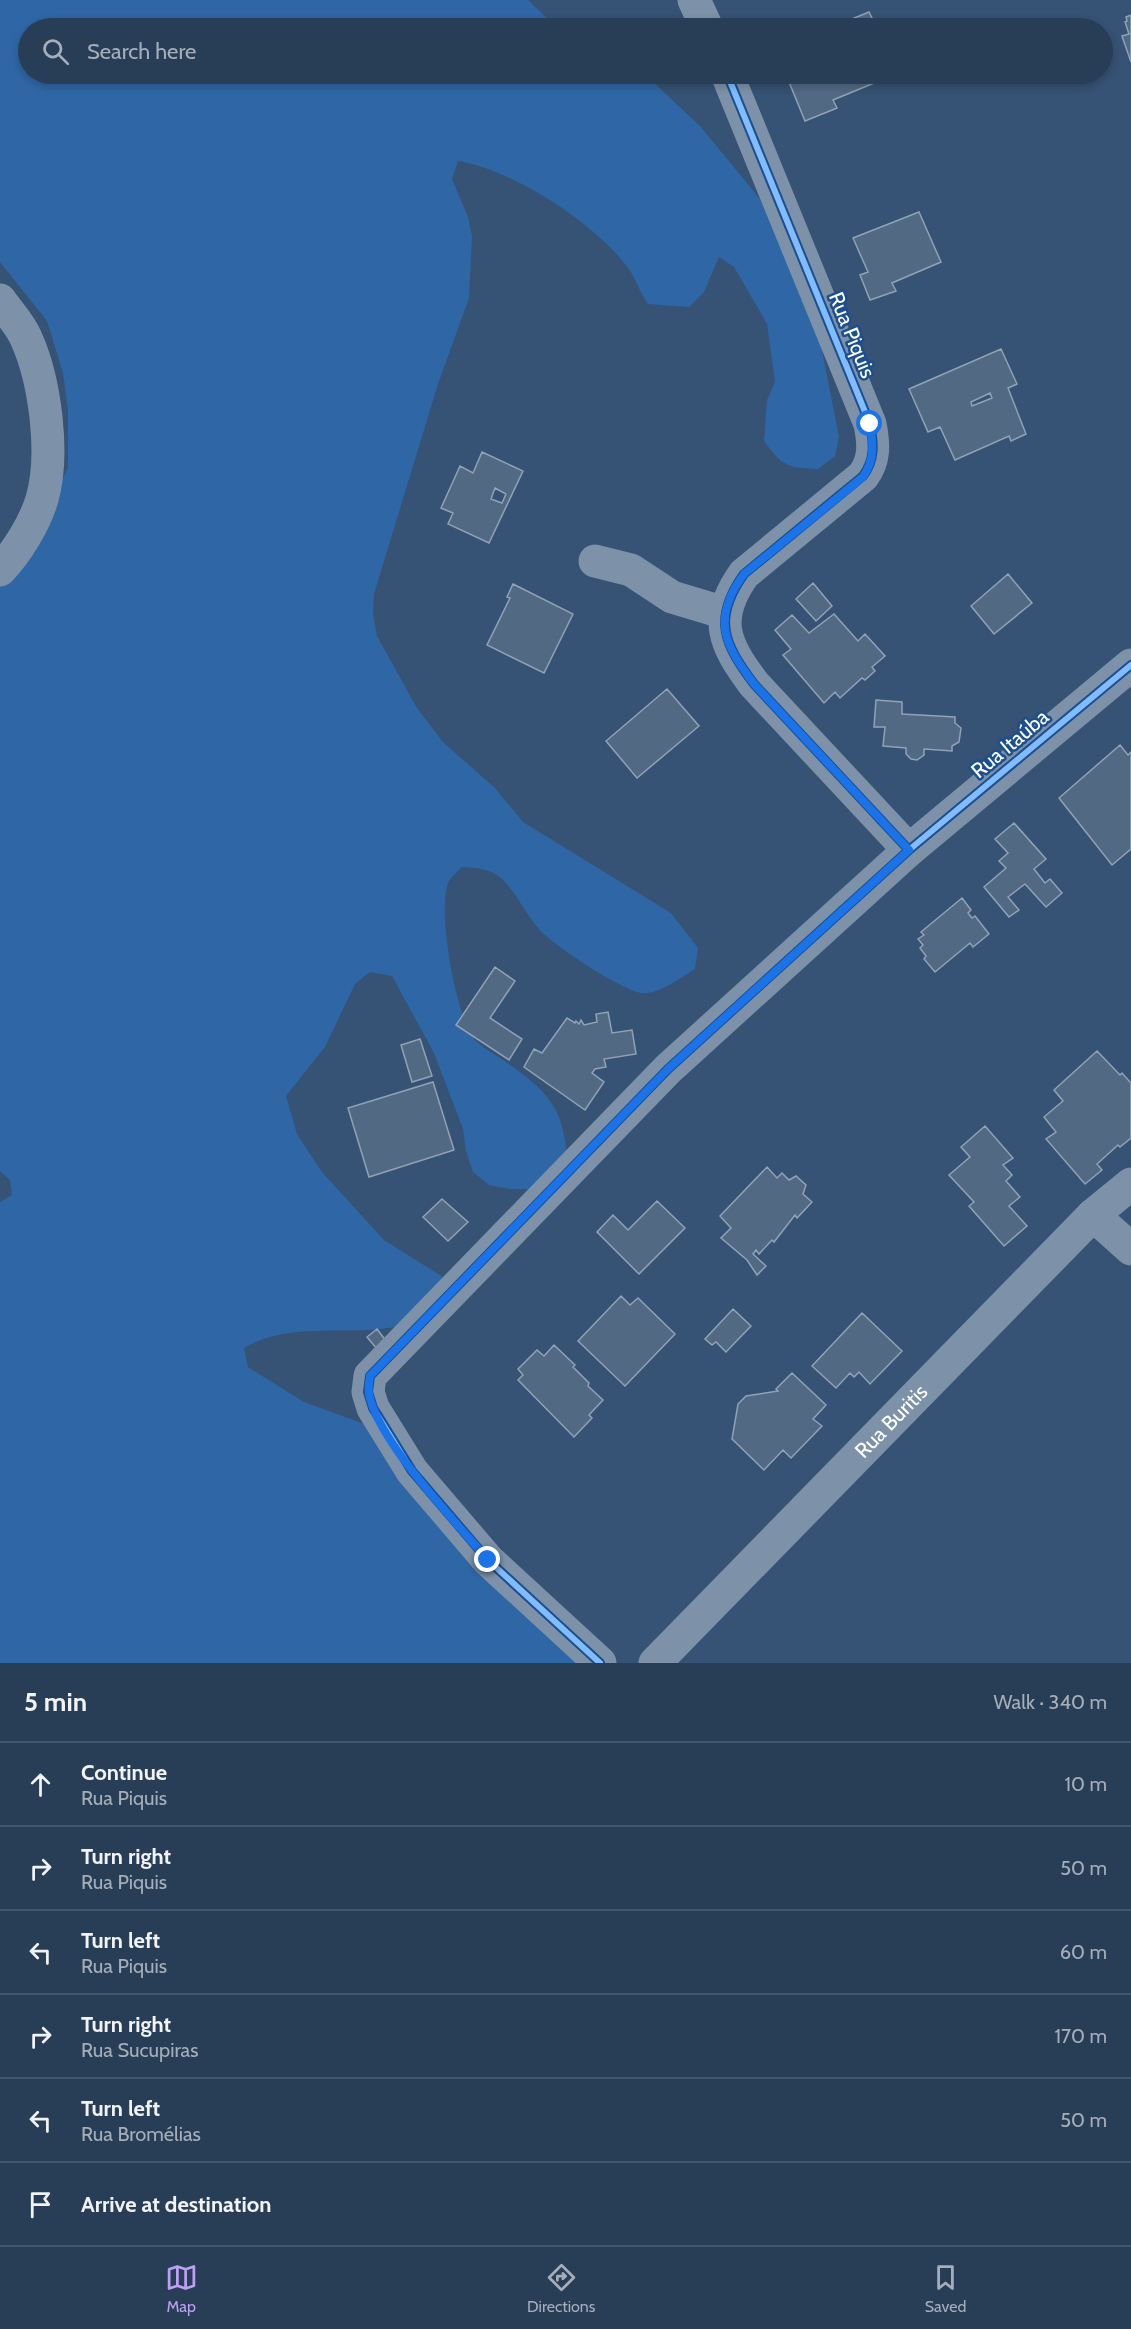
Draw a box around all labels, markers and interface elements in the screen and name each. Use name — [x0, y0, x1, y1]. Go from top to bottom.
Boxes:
search box — [18, 18, 1113, 84]
icon: search — [39, 35, 72, 68]
text: Search here — [87, 38, 196, 65]
street label: Rua Piquis — [824, 288, 881, 382]
route start — [856, 410, 882, 436]
street label: Rua Itaúba — [966, 704, 1053, 783]
street label: Rua Buritis — [849, 1379, 933, 1463]
route end — [474, 1546, 500, 1572]
text: 5 min — [24, 1686, 87, 1718]
text: Walk · 340 m — [993, 1690, 1107, 1714]
text: Continue — [81, 1759, 167, 1786]
icon: ahead — [24, 1768, 57, 1801]
text: 10 m — [1064, 1772, 1107, 1796]
text: Rua Piquis — [81, 1786, 167, 1810]
text: Turn right — [81, 1843, 171, 1870]
icon: right — [24, 1852, 57, 1885]
text: 50 m — [1060, 1856, 1107, 1880]
text: Rua Piquis — [81, 1870, 167, 1894]
text: Turn left — [81, 1927, 160, 1954]
icon: left — [24, 1936, 57, 1969]
text: 60 m — [1060, 1940, 1107, 1964]
text: Rua Piquis — [81, 1954, 167, 1978]
text: Turn right — [81, 2011, 171, 2038]
icon: right — [24, 2020, 57, 2053]
text: 170 m — [1055, 2024, 1107, 2048]
text: Rua Sucupiras — [81, 2038, 198, 2062]
text: Turn left — [81, 2095, 160, 2122]
icon: left — [24, 2104, 57, 2137]
text: 50 m — [1060, 2108, 1107, 2132]
text: Rua Bromélias — [81, 2122, 201, 2146]
icon: arrive — [24, 2188, 57, 2221]
text: Arrive at destination — [81, 2191, 271, 2218]
tab: Map — [165, 2261, 198, 2316]
tab: Directions — [527, 2261, 595, 2316]
tab: Saved — [925, 2261, 966, 2316]

